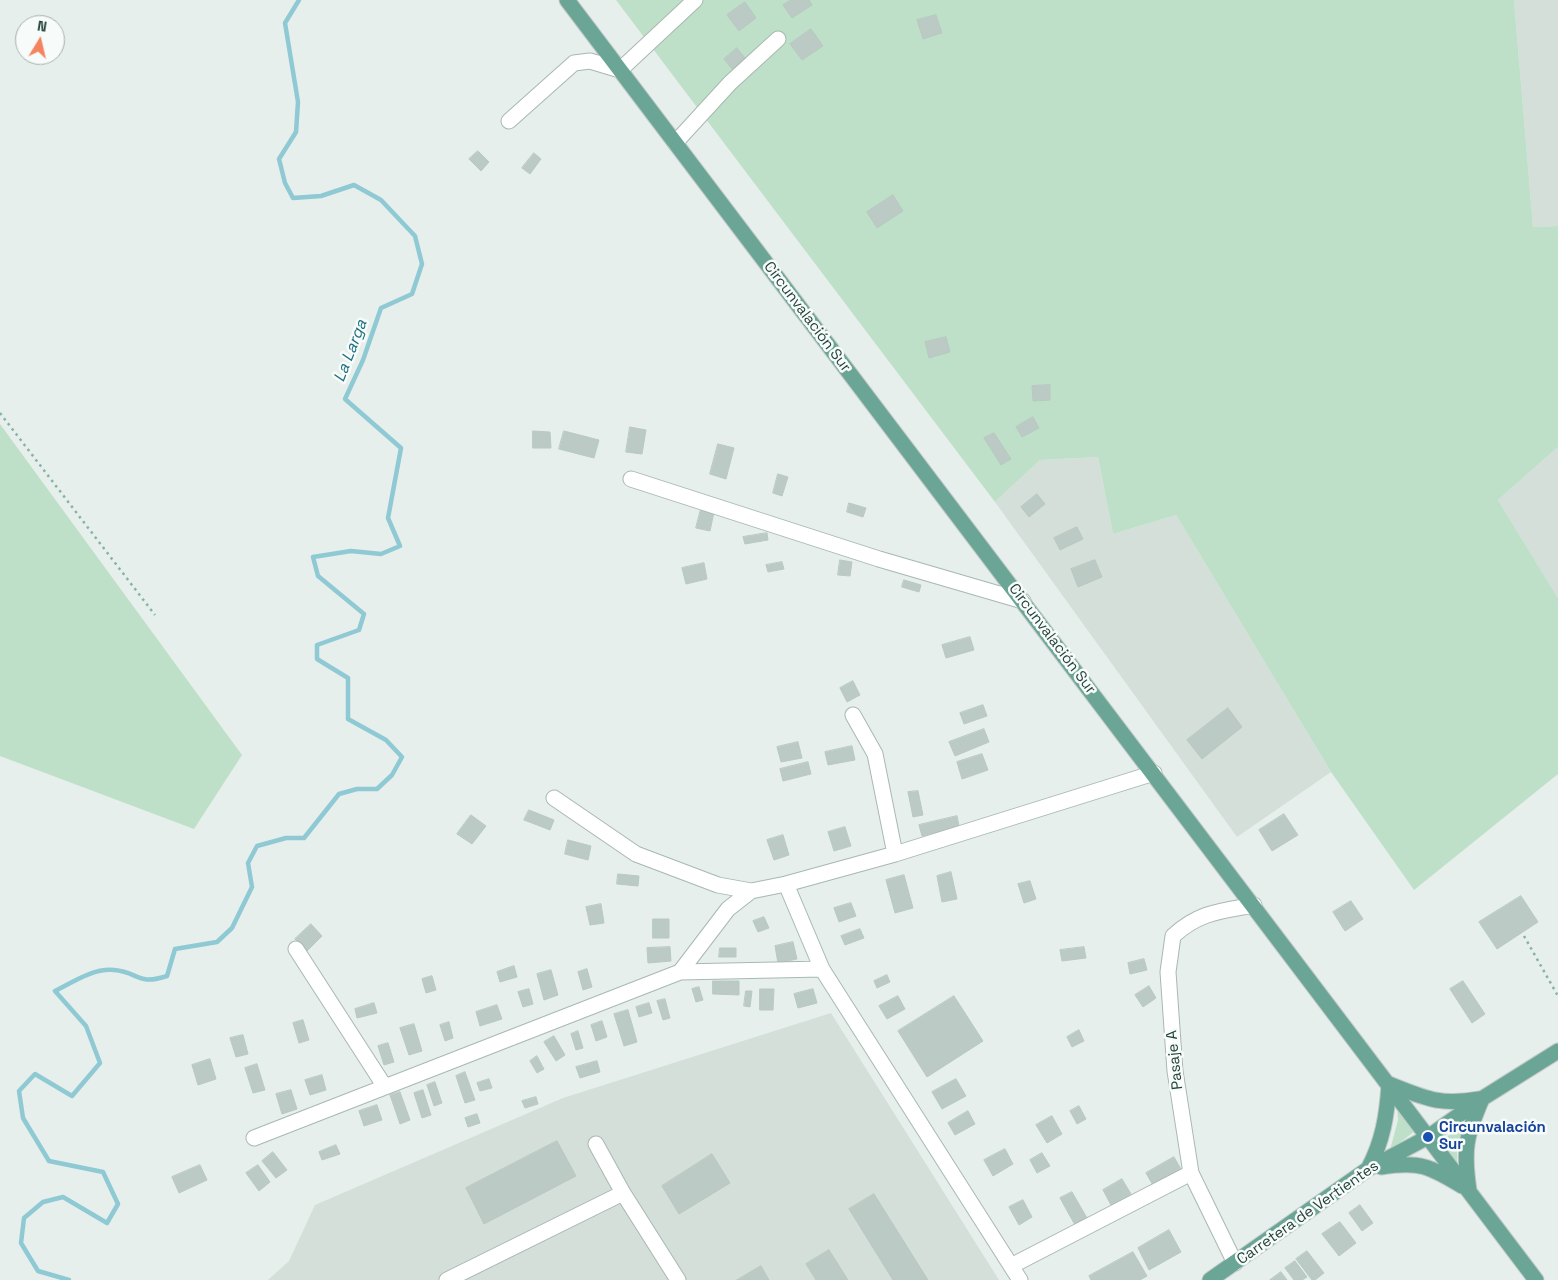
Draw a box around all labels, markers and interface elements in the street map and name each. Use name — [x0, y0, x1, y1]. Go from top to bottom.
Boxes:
north arrow — [15, 15, 65, 65]
text: N — [36, 17, 48, 36]
street label: Circunvalación Sur — [760, 258, 854, 376]
water label: La Larga — [330, 317, 372, 385]
street label: Circunvalación Sur — [1005, 580, 1099, 698]
street label: Pasaje A — [1163, 1029, 1187, 1091]
place label: Circunvalación Sur — [1439, 1119, 1546, 1154]
marker: Circunvalación Sur — [1421, 1130, 1435, 1144]
street label: Carretera de Vertientes — [1234, 1157, 1382, 1269]

